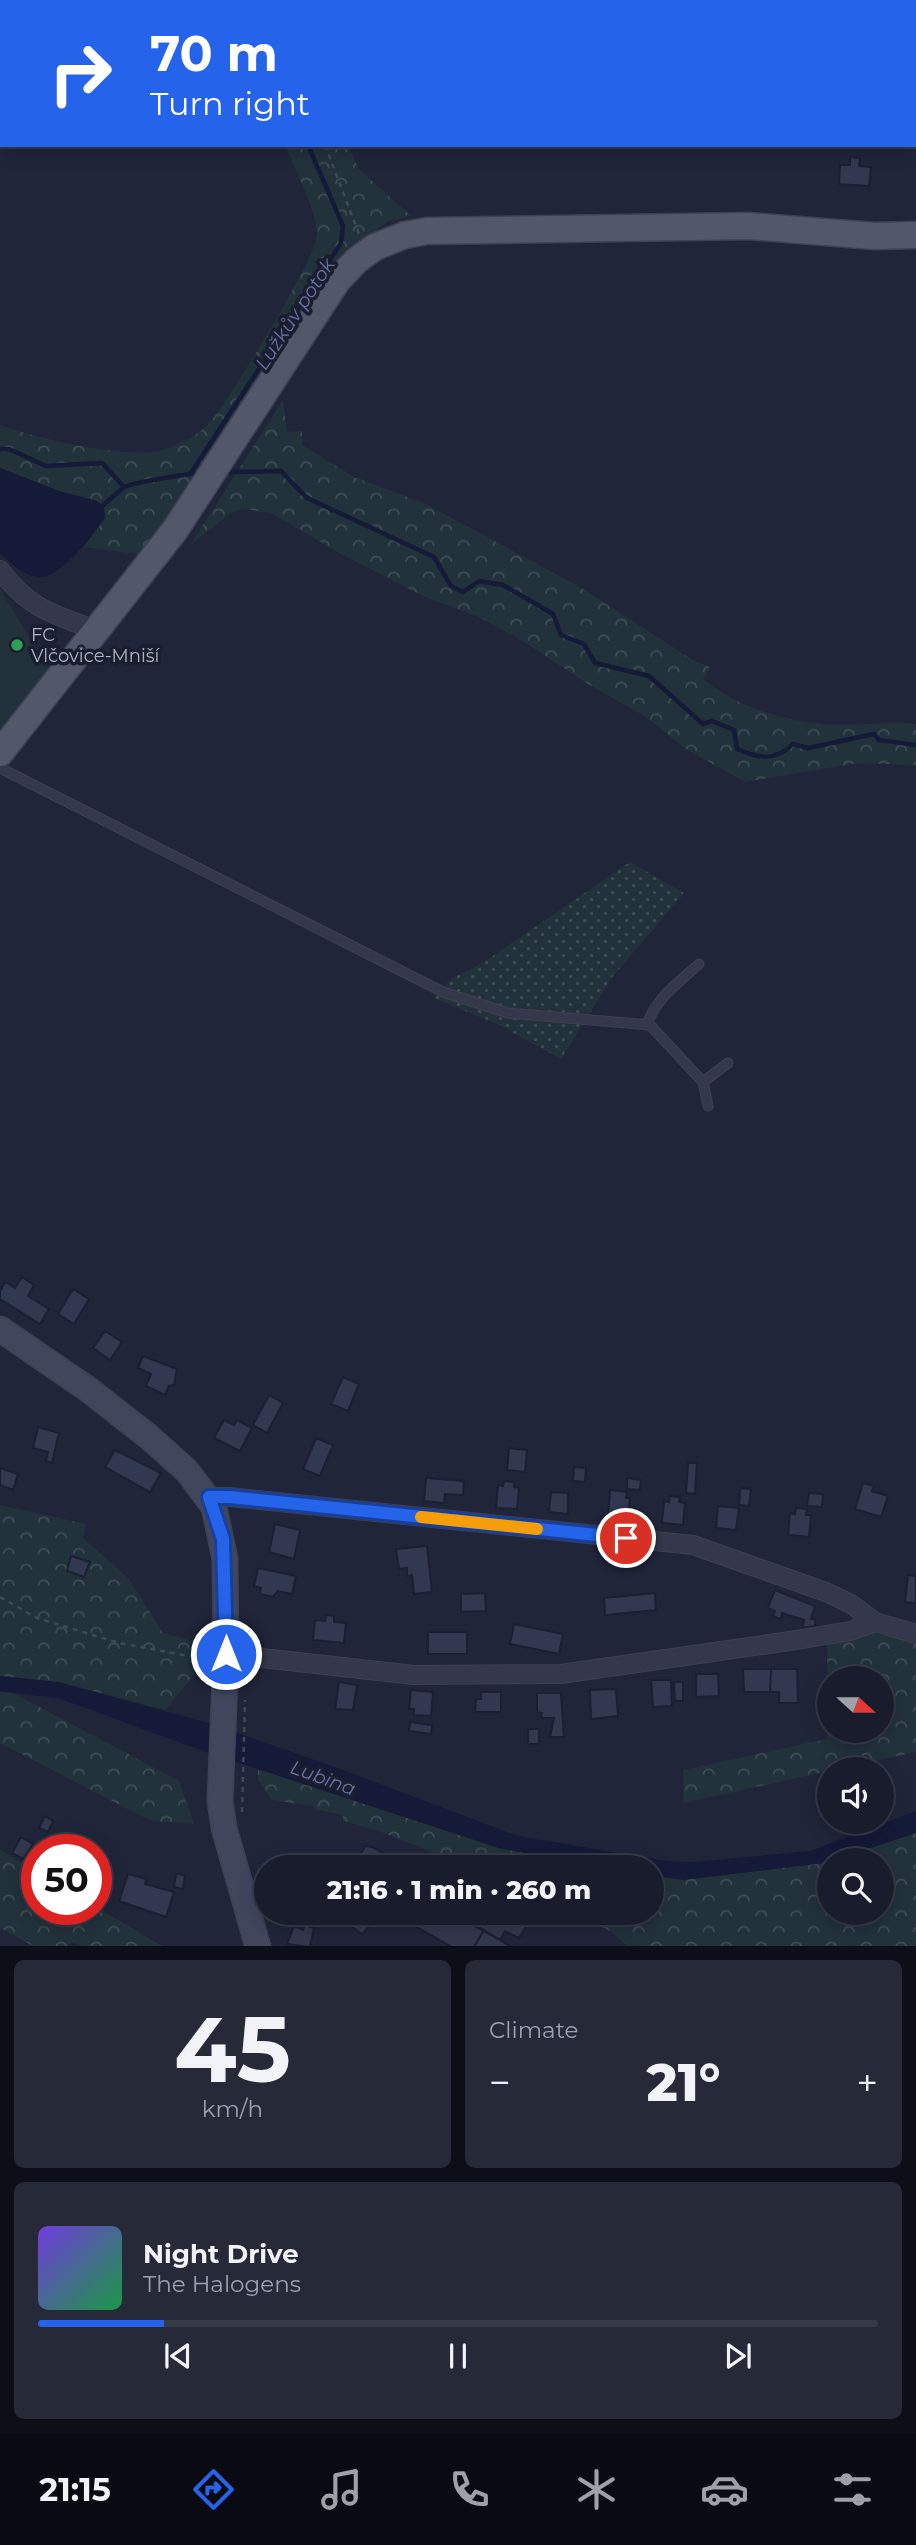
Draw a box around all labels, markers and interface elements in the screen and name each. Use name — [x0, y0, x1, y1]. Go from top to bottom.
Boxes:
text: 70 m — [150, 24, 278, 83]
icon: right — [35, 28, 126, 119]
text: Turn right — [150, 84, 310, 123]
water label: Lužkův potok — [250, 253, 340, 374]
place label: FC Vlčovice-Mniší — [31, 624, 161, 667]
marker: FC Vlčovice-Mniší — [9, 637, 25, 653]
pin — [596, 1508, 656, 1568]
icon: arrive — [607, 1519, 645, 1557]
position arrow — [189, 1617, 263, 1691]
north arrow — [817, 1666, 894, 1743]
map controls — [817, 1666, 894, 1925]
water label: Lubina — [287, 1756, 359, 1800]
button: sound — [817, 1757, 894, 1834]
speed limit sign: 50 — [21, 1834, 112, 1925]
button: search — [817, 1848, 894, 1925]
text: 21:16 · 1 min · 260 m — [327, 1874, 591, 1906]
text: 45 — [174, 1994, 291, 2105]
text: Climate — [489, 2016, 578, 2044]
text: 21° — [647, 2051, 720, 2114]
text: − — [489, 2059, 511, 2106]
text: + — [856, 2059, 878, 2106]
text: km/h — [202, 2095, 263, 2123]
text: Night Drive — [143, 2238, 299, 2270]
text: The Halogens — [143, 2270, 301, 2298]
icon: previous — [159, 2337, 197, 2375]
icon: pause — [439, 2337, 477, 2375]
icon: next — [719, 2337, 757, 2375]
icon: directions — [189, 2465, 238, 2514]
icon: music — [317, 2465, 366, 2514]
icon: phone — [445, 2465, 494, 2514]
icon: climate — [572, 2465, 621, 2514]
icon: car — [700, 2465, 749, 2514]
icon: filters — [828, 2465, 877, 2514]
text: 21:15 — [39, 2470, 111, 2509]

